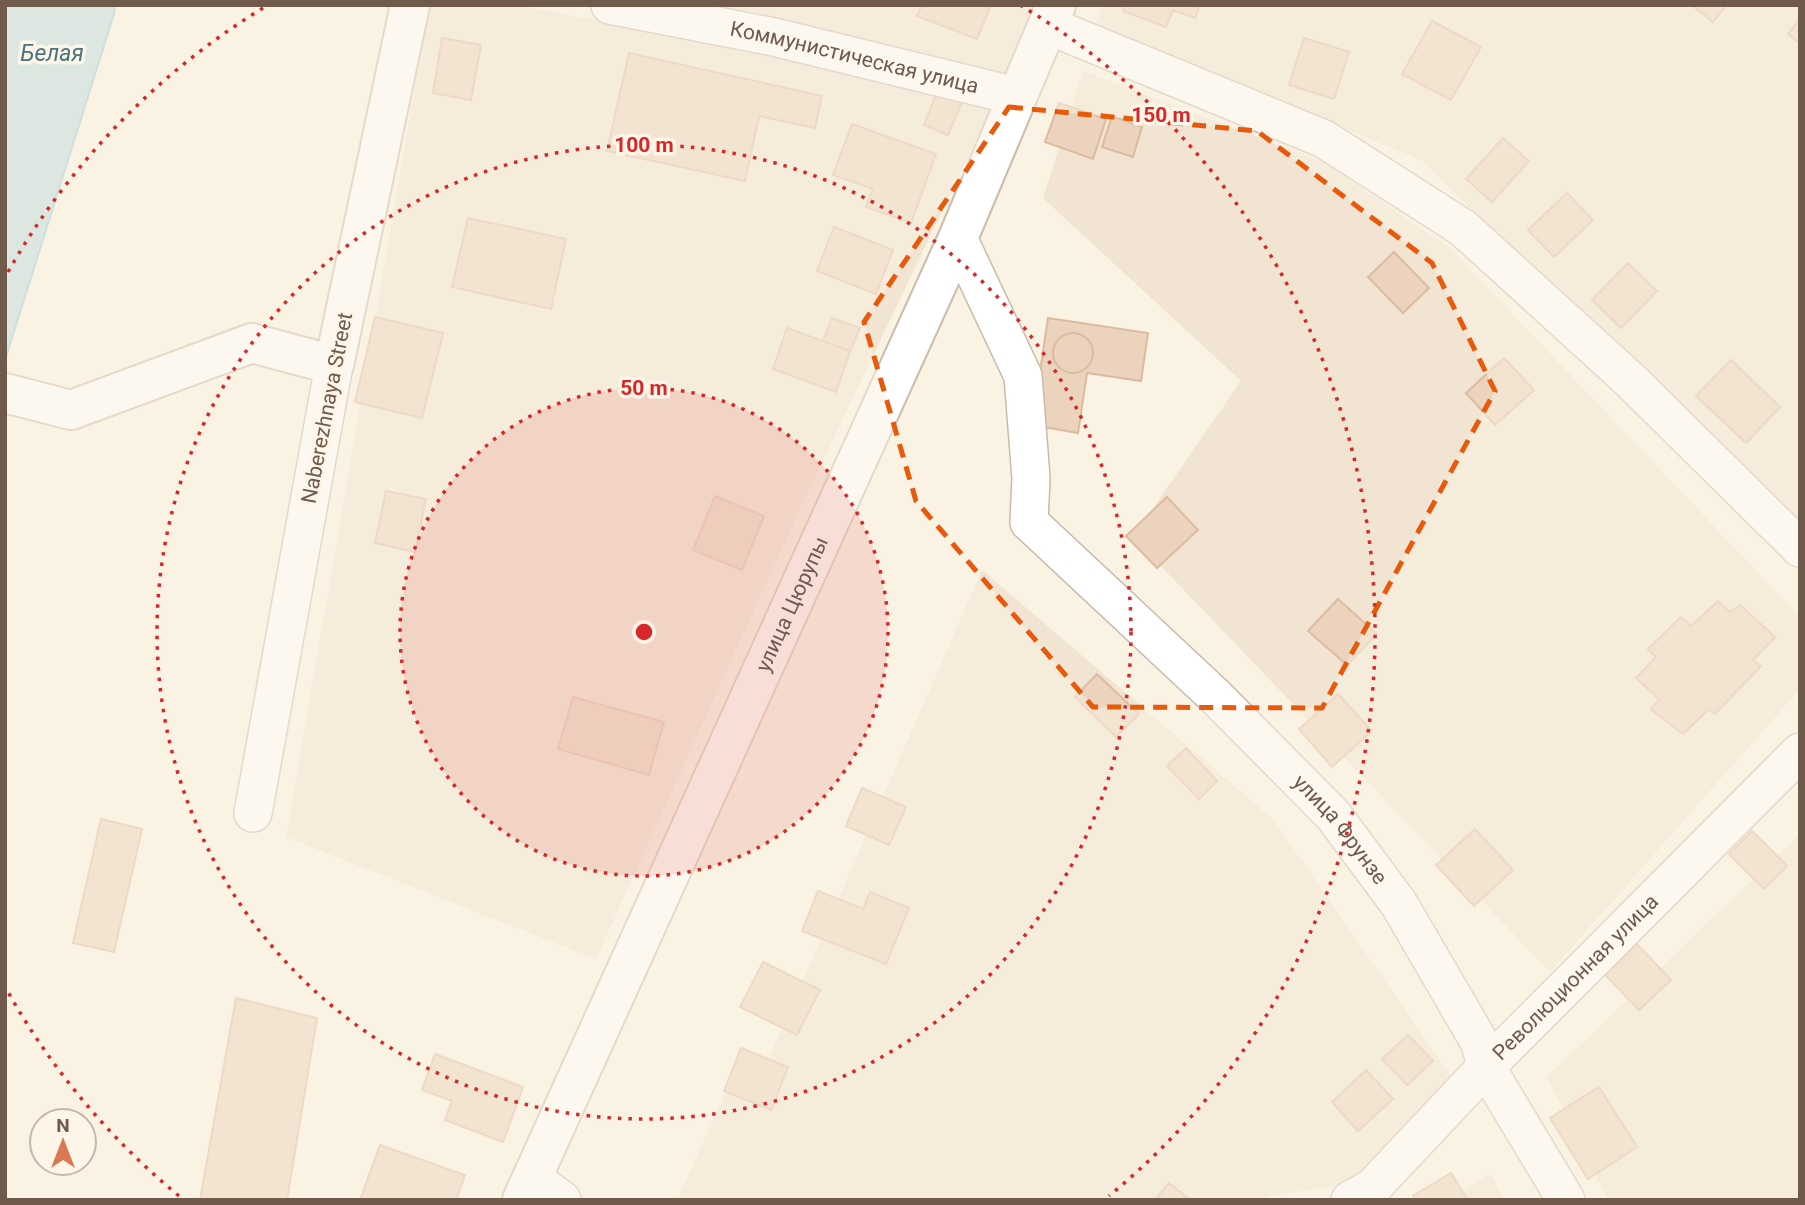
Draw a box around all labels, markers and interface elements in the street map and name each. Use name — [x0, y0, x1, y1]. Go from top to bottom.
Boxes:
street label: Коммунистическая улица — [728, 17, 981, 98]
water label: Белая — [20, 40, 84, 67]
text: 150 m — [1131, 103, 1191, 127]
text: 100 m — [614, 133, 674, 157]
street label: Naberezhnaya Street — [297, 310, 357, 506]
text: 50 m — [620, 376, 668, 400]
street label: улица Цюрупы — [751, 533, 833, 676]
centre of rings — [632, 620, 656, 644]
street label: улица Фрунзе — [1288, 770, 1392, 889]
street label: Революционная улица — [1488, 889, 1663, 1065]
north arrow — [28, 1107, 98, 1177]
text: N — [56, 1114, 70, 1137]

